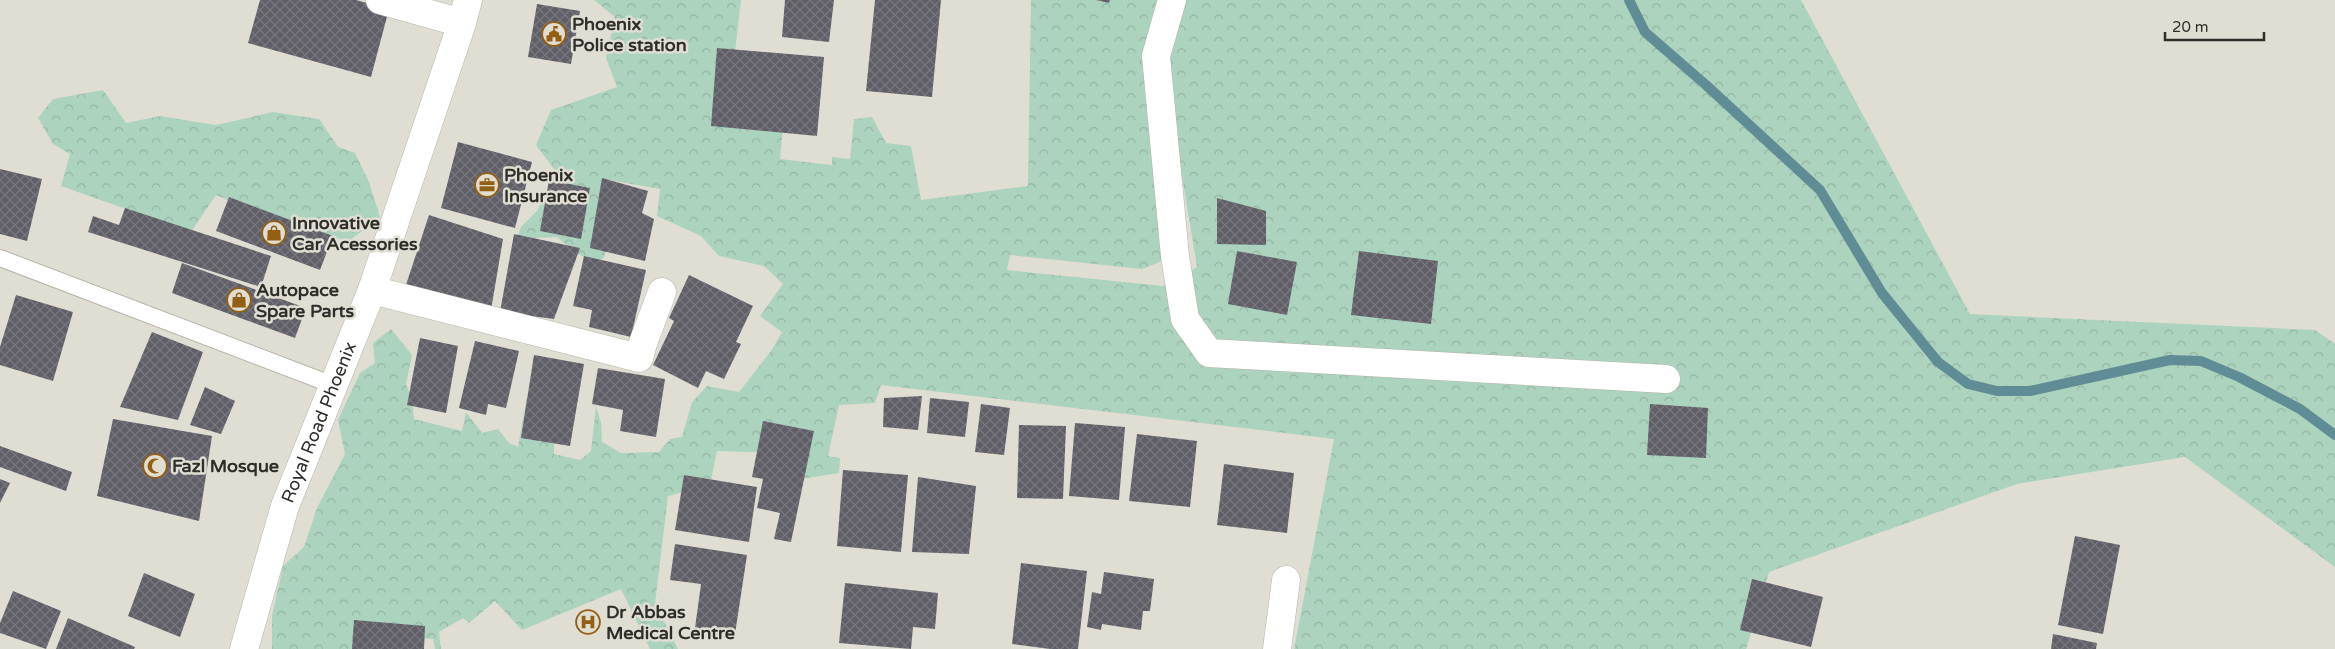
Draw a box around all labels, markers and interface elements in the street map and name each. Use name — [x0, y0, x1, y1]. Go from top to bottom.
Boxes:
scale bar — [2165, 10, 2264, 42]
place label: Phoenix Police station — [572, 13, 687, 56]
text: 20 m — [2172, 18, 2209, 36]
public building icon: Phoenix Police station — [541, 21, 567, 47]
place label: Phoenix Insurance — [504, 164, 587, 207]
office icon: Phoenix Insurance — [474, 172, 500, 198]
place label: Innovative Car Acessories — [292, 212, 418, 255]
shop icon: Innovative Car Acessories — [261, 220, 287, 246]
place label: Autopace Spare Parts — [256, 279, 354, 322]
shop icon: Autopace Spare Parts — [226, 287, 252, 313]
street label: Royal Road Phoenix — [276, 339, 361, 506]
mosque icon: Fazl Mosque — [142, 453, 168, 479]
place label: Fazl Mosque — [172, 455, 279, 477]
place label: Dr Abbas Medical Centre — [606, 601, 735, 644]
hospital icon: Dr Abbas Medical Centre — [575, 609, 601, 635]

